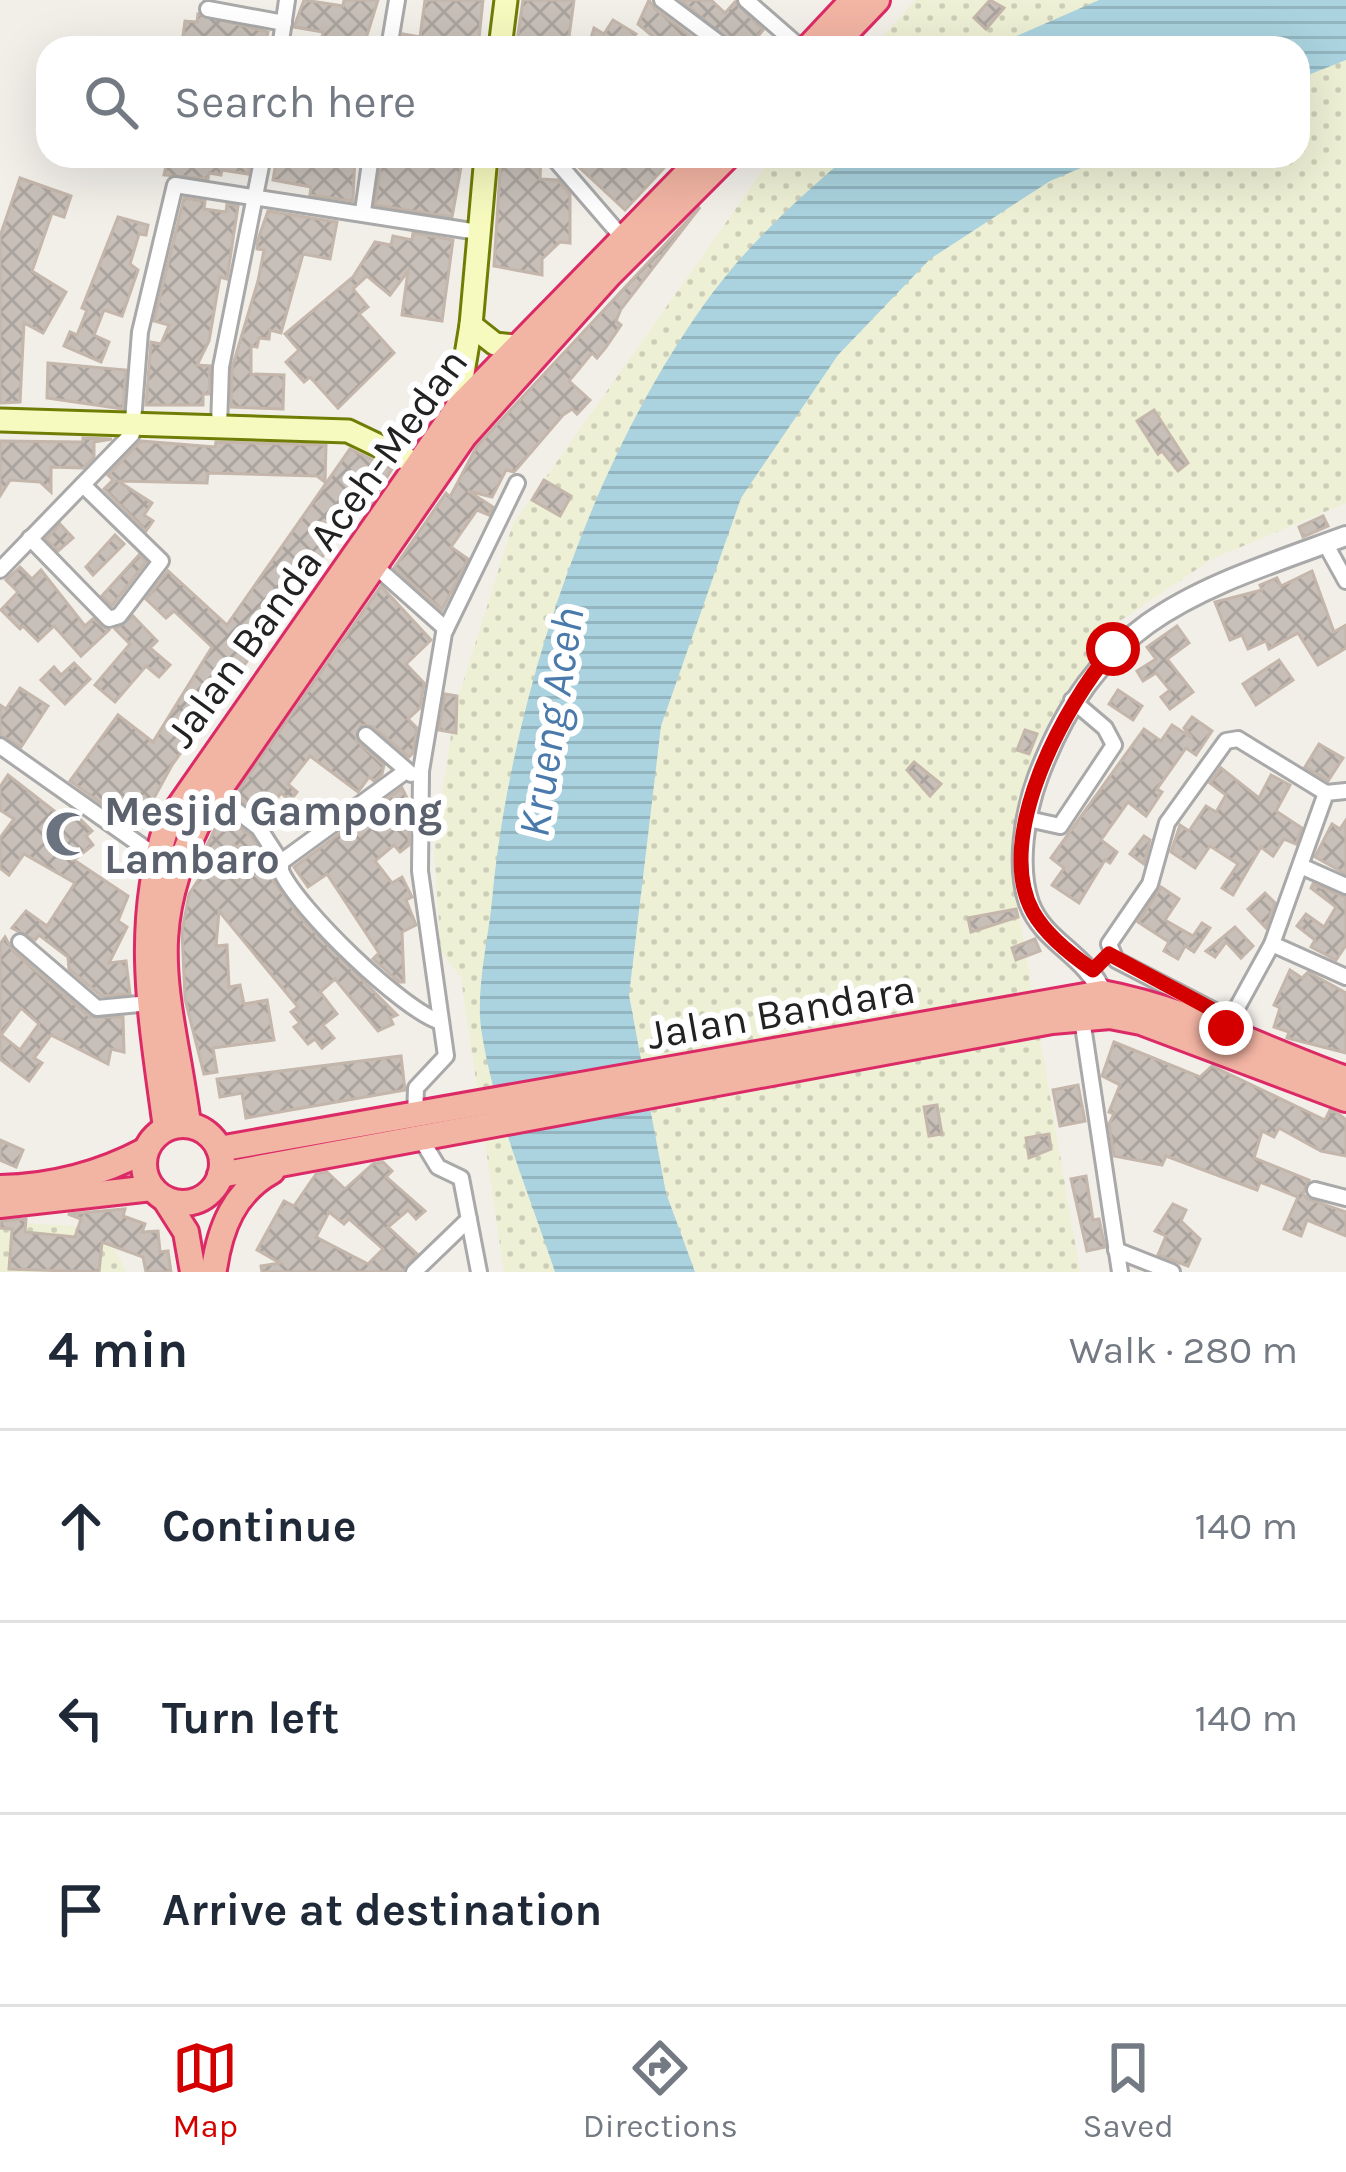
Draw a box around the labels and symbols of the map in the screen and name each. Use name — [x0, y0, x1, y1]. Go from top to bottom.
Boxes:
street label: Jalan Banda Aceh-Medan — [155, 338, 478, 757]
water label: Krueng Aceh — [507, 604, 596, 841]
route start — [1086, 622, 1140, 676]
place label: Mesjid Gampong Lambaro — [104, 786, 442, 884]
mosque icon: Mesjid Gampong Lambaro — [43, 809, 93, 859]
street label: Jalan Bandara — [643, 964, 919, 1060]
route end — [1199, 1001, 1253, 1055]

